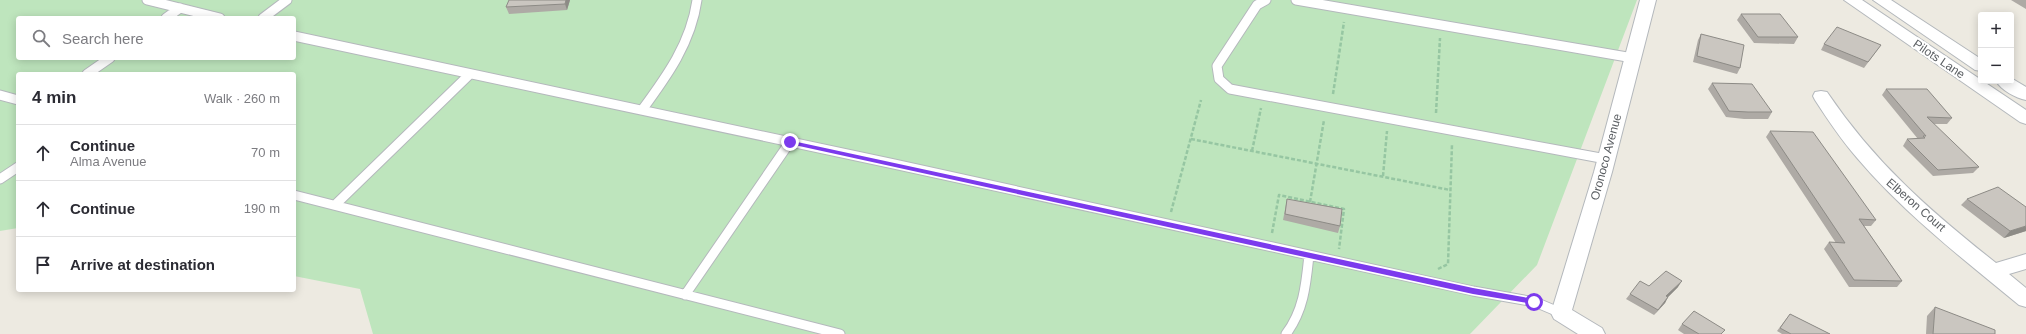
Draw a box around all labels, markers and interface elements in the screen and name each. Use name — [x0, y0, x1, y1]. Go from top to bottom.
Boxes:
map controls — [1978, 12, 2014, 84]
button: + — [1978, 12, 2014, 48]
search box — [16, 16, 296, 60]
icon: search — [30, 27, 52, 49]
text: Search here — [62, 30, 144, 47]
street label: Pilots Lane — [1910, 37, 1968, 82]
button: − — [1978, 48, 2014, 84]
text: 4 min — [32, 88, 76, 107]
text: Walk · 260 m — [204, 91, 280, 106]
street label: Oronoco Avenue — [1588, 112, 1624, 202]
route end — [781, 133, 799, 151]
text: Continue — [70, 137, 135, 154]
icon: ahead — [32, 142, 54, 164]
text: 70 m — [251, 145, 280, 160]
text: Alma Avenue — [70, 154, 146, 169]
street label: Elberon Court — [1883, 175, 1949, 235]
icon: ahead — [32, 198, 54, 220]
text: Continue — [70, 200, 135, 217]
text: 190 m — [244, 201, 280, 216]
icon: arrive — [32, 254, 54, 276]
text: Arrive at destination — [70, 256, 215, 273]
route start — [1525, 293, 1543, 311]

